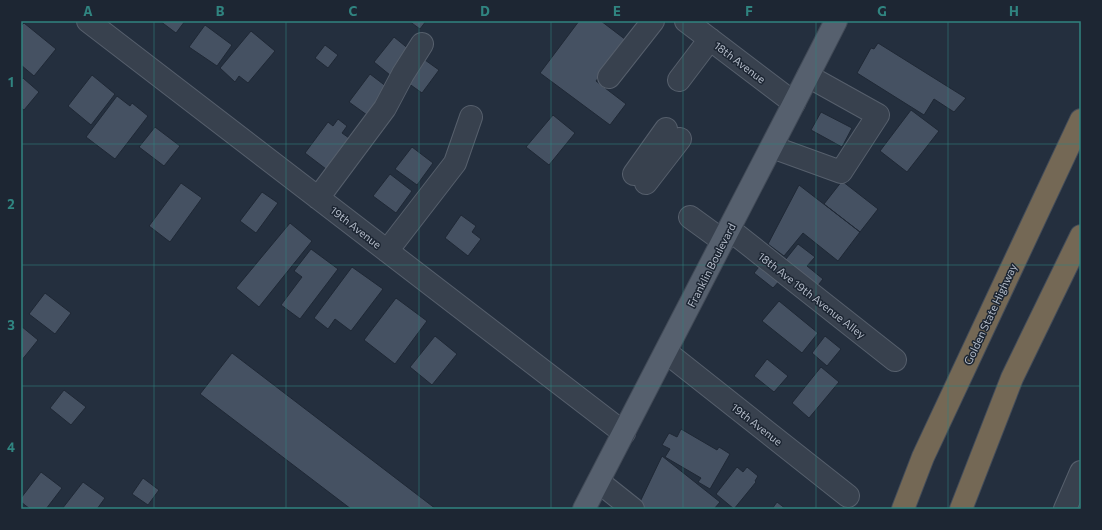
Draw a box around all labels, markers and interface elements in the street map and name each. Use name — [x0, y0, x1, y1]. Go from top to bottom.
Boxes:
text: A — [83, 3, 93, 19]
text: B — [216, 3, 225, 19]
text: C — [349, 3, 358, 19]
text: D — [480, 3, 490, 19]
text: E — [613, 3, 621, 19]
text: F — [745, 3, 753, 19]
text: G — [877, 3, 887, 19]
text: H — [1009, 3, 1019, 19]
street label: 18th Avenue — [712, 38, 768, 86]
text: 1 — [8, 74, 14, 90]
text: 2 — [7, 196, 15, 212]
street label: 19th Avenue — [328, 203, 384, 251]
street label: Franklin Boulevard — [684, 221, 738, 309]
street label: 18th Ave 19th Avenue Alley — [756, 249, 868, 341]
street label: Golden State Highway — [961, 261, 1019, 367]
text: 3 — [7, 317, 15, 333]
street label: 19th Avenue — [729, 400, 785, 448]
text: 4 — [7, 439, 15, 455]

